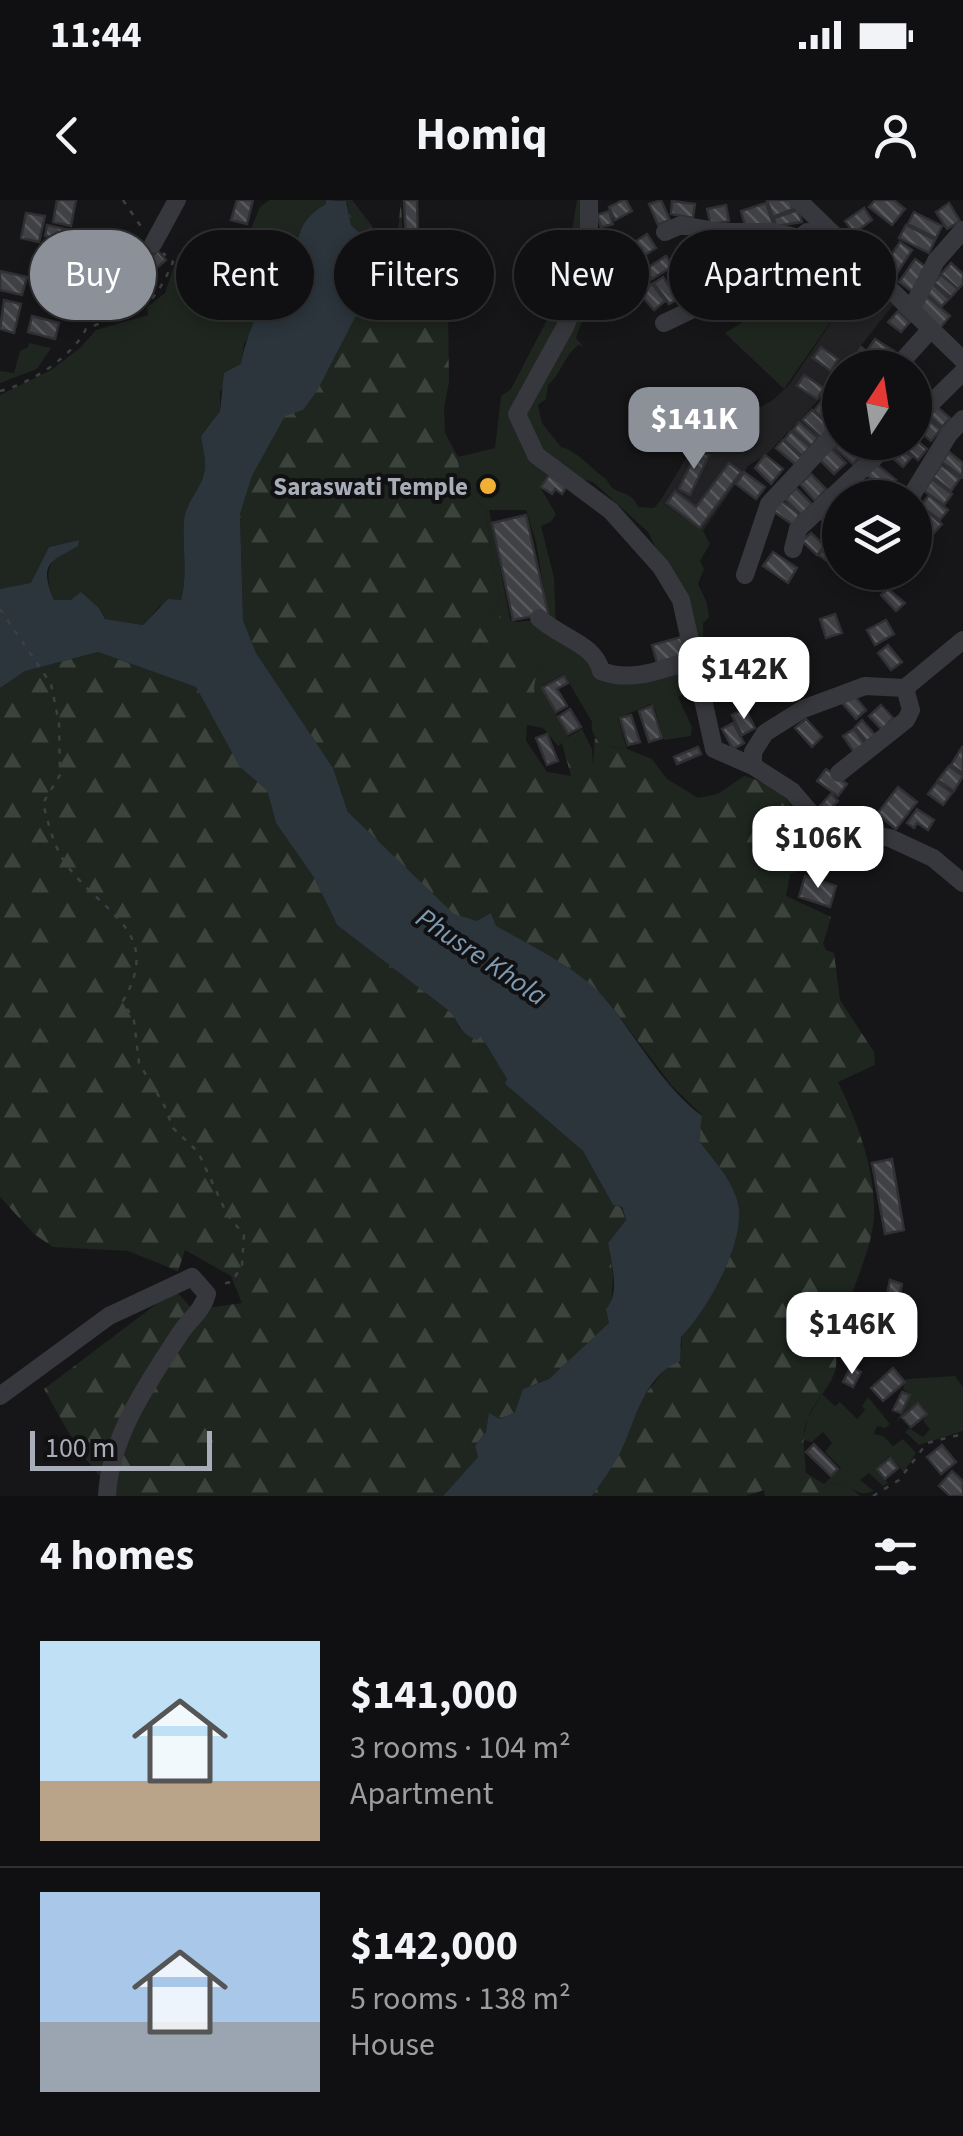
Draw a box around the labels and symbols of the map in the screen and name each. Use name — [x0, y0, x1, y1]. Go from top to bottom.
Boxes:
north arrow — [822, 350, 932, 460]
pin: $141K — [624, 387, 764, 472]
place label: Saraswati Temple — [273, 469, 468, 505]
marker: Saraswati Temple — [477, 475, 499, 497]
pin: $142K — [674, 637, 814, 722]
pin: $106K — [748, 806, 888, 891]
water label: Phusre Khola — [408, 898, 555, 1016]
pin: $146K — [782, 1292, 922, 1377]
scale bar — [30, 1426, 212, 1470]

